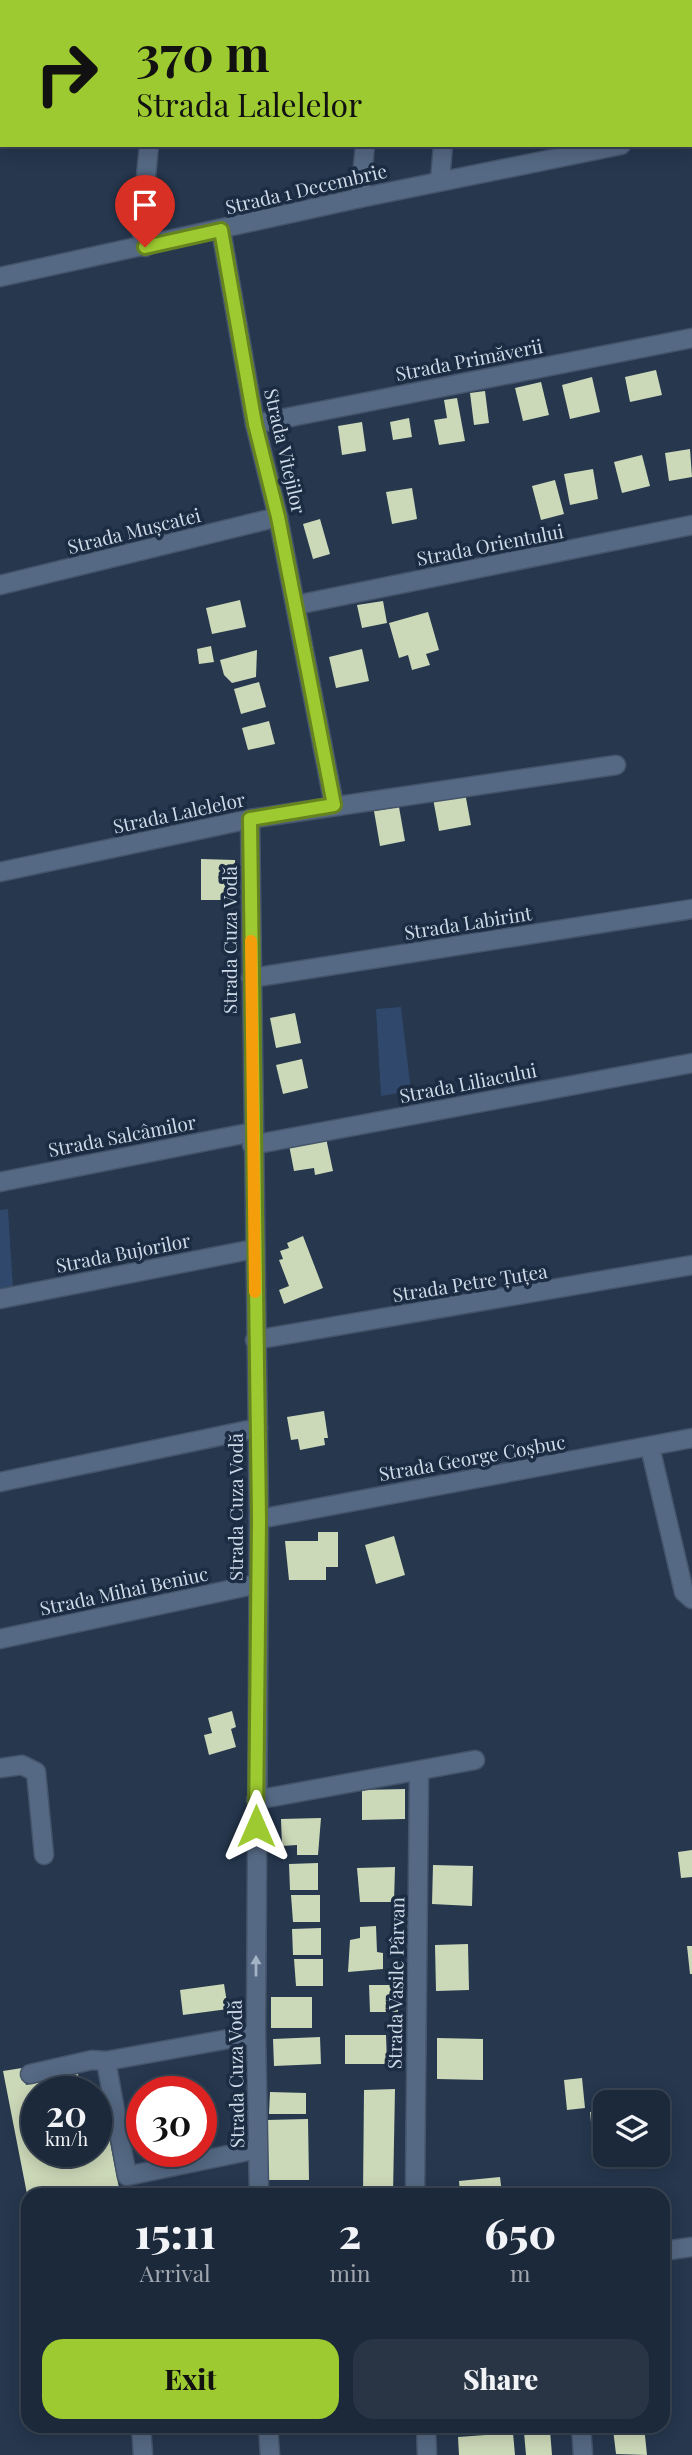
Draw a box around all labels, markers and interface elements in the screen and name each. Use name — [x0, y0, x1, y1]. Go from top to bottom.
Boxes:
text: 370 m — [136, 19, 270, 84]
icon: right — [21, 28, 112, 119]
text: Strada Lalelelor — [136, 82, 362, 125]
street label: Strada 1 Decembrie — [222, 157, 389, 219]
pin — [115, 175, 175, 247]
icon: arrive — [126, 186, 164, 224]
street label: Strada Primăverii — [393, 332, 545, 386]
street label: Strada Vitejilor — [259, 386, 313, 516]
street label: Strada Mușcatei — [64, 501, 203, 559]
street label: Strada Orientului — [414, 517, 566, 571]
street label: Strada Lalelelor — [110, 785, 248, 839]
street label: Strada Cuza Vodă — [216, 865, 242, 1014]
street label: Strada Labirint — [402, 899, 534, 945]
street label: Strada Liliacului — [397, 1056, 539, 1108]
street label: Strada Salcâmilor — [46, 1108, 199, 1162]
street label: Strada Bujorilor — [53, 1226, 193, 1278]
street label: Strada Petre Țuțea — [391, 1257, 550, 1307]
street label: Strada George Coșbuc — [377, 1428, 567, 1486]
street label: Strada Cuza Vodă — [222, 1432, 248, 1581]
street label: Strada Mihai Beniuc — [37, 1559, 210, 1621]
position arrow — [219, 1789, 293, 1863]
street label: Strada Vasile Pârvan — [381, 1896, 410, 2069]
one-way arrow — [250, 1954, 262, 1976]
street label: Strada Cuza Vodă — [221, 1999, 249, 2148]
speed limit sign: 30 — [126, 2076, 217, 2167]
text: 20 — [46, 2089, 87, 2136]
map controls — [593, 2090, 670, 2167]
button: layers — [593, 2090, 670, 2167]
text: km/h — [45, 2127, 88, 2151]
text: 15:11 — [135, 2204, 216, 2260]
text: 2 — [339, 2204, 361, 2260]
text: 650 — [484, 2204, 556, 2260]
text: Arrival — [140, 2257, 211, 2288]
text: min — [330, 2257, 370, 2288]
text: m — [510, 2257, 530, 2288]
button: Exit — [42, 2339, 339, 2419]
button: Share — [353, 2339, 649, 2419]

